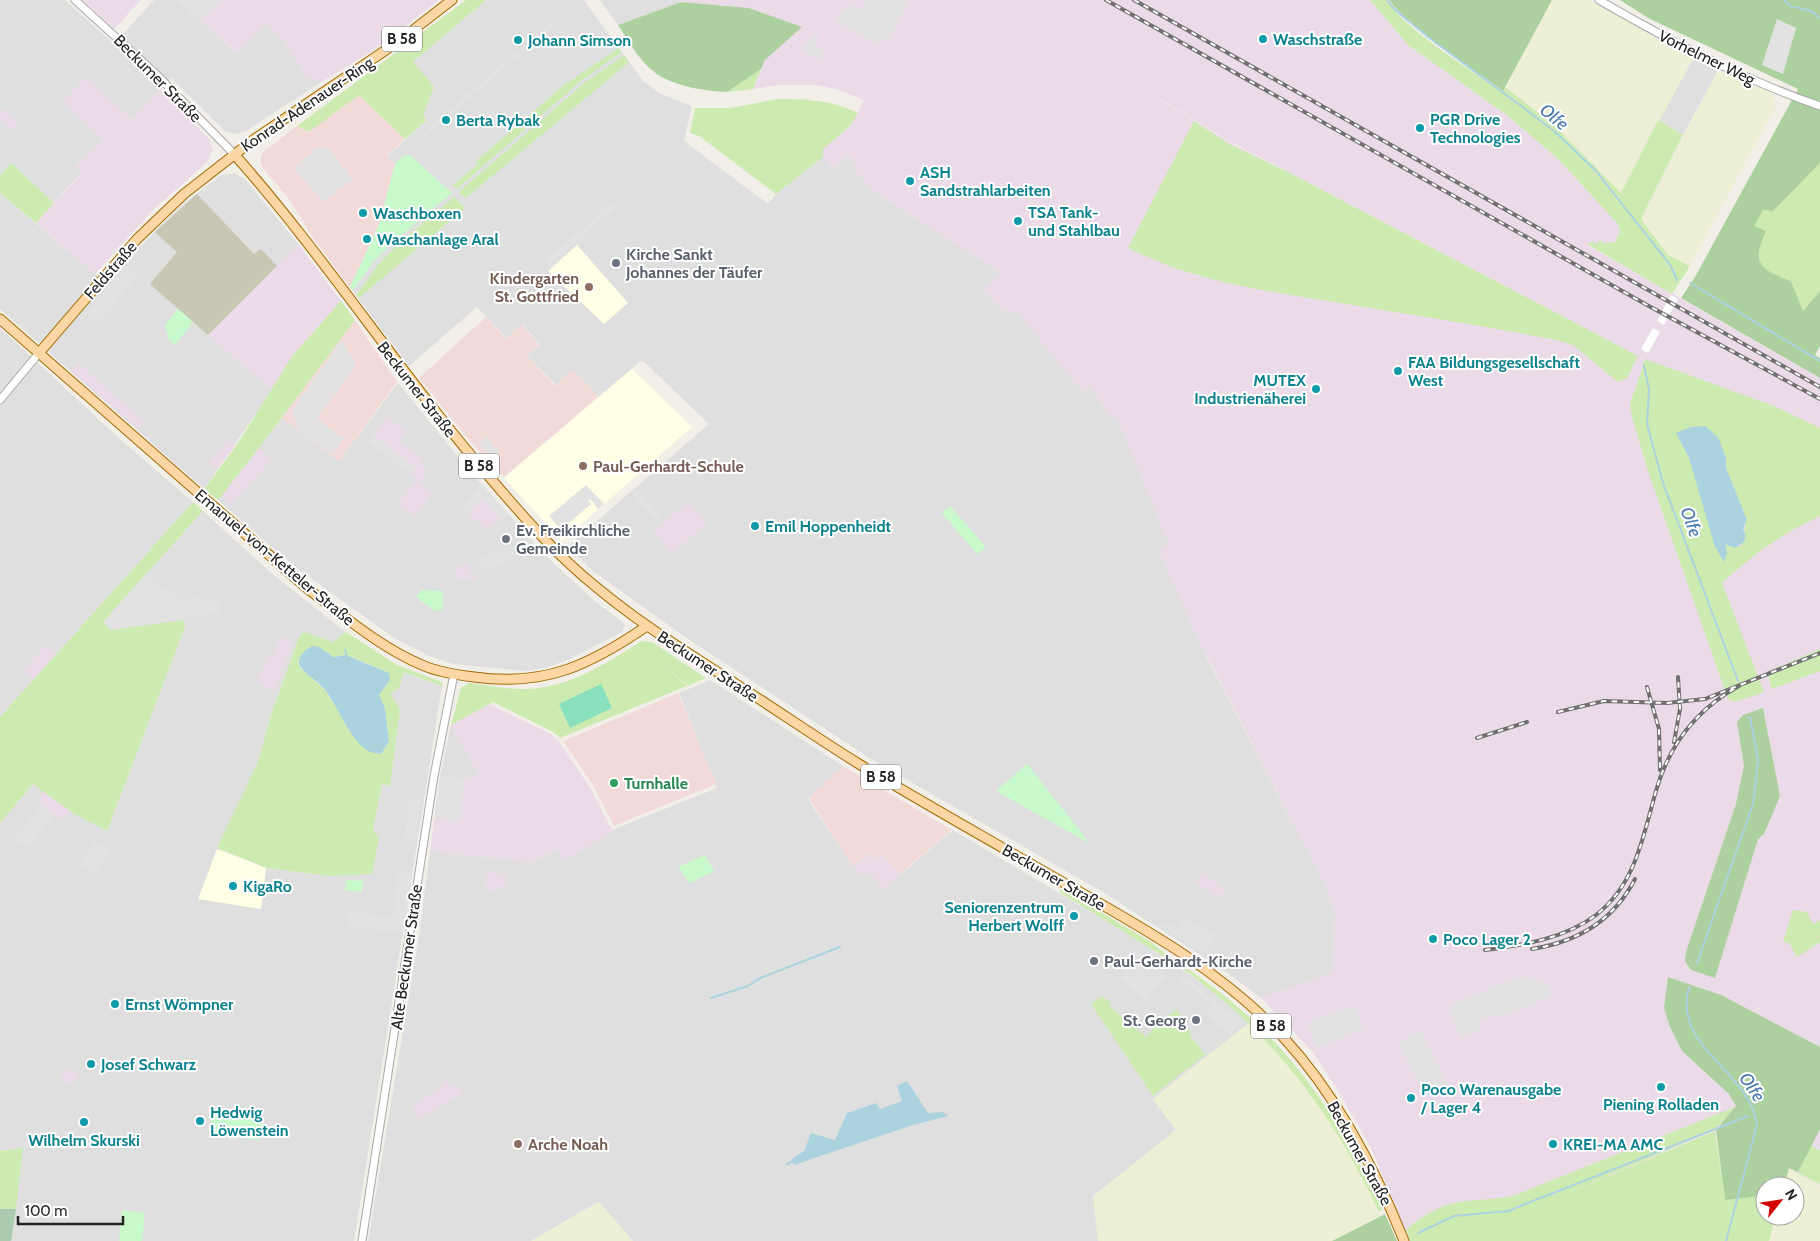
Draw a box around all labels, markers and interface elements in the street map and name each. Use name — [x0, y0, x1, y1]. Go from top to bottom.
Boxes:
road number: B 58 — [382, 26, 422, 52]
street label: Vorhelmer Weg — [1655, 26, 1759, 89]
place label: Waschstraße — [1273, 30, 1362, 49]
street label: Beckumer Straße — [110, 31, 205, 126]
place label: Johann Simson — [527, 31, 631, 50]
marker: Waschstraße — [1257, 33, 1269, 45]
marker: Johann Simson — [512, 34, 524, 46]
street label: Konrad-Adenauer-Ring — [237, 52, 378, 156]
water label: Olfe — [1535, 99, 1573, 135]
place label: PGR Drive Technologies — [1430, 110, 1521, 147]
place label: Berta Rybak — [456, 111, 540, 130]
marker: Berta Rybak — [440, 114, 452, 126]
marker: PGR Drive Technologies — [1414, 122, 1426, 134]
place label: ASH Sandstrahlarbeiten — [920, 163, 1051, 200]
marker: ASH Sandstrahlarbeiten — [904, 175, 916, 187]
place label: TSA Tank- und Stahlbau — [1028, 203, 1120, 240]
place label: Waschboxen — [373, 204, 461, 223]
marker: Waschboxen — [357, 207, 369, 219]
marker: TSA Tank- und Stahlbau — [1012, 215, 1024, 227]
place label: Waschanlage Aral — [377, 230, 499, 249]
marker: Waschanlage Aral — [361, 233, 373, 245]
street label: Feldstraße — [80, 238, 141, 303]
place label: Kirche Sankt Johannes der Täufer — [625, 245, 763, 282]
marker: Kirche Sankt Johannes der Täufer — [610, 257, 622, 269]
place label: Kindergarten St. Gottfried — [489, 269, 579, 306]
marker: Kindergarten St. Gottfried — [583, 281, 595, 293]
street label: Beckumer Straße — [373, 338, 460, 441]
place label: FAA Bildungsgesellschaft West — [1408, 353, 1580, 390]
marker: FAA Bildungsgesellschaft West — [1392, 365, 1404, 377]
place label: MUTEX Industrienäherei — [1194, 371, 1307, 408]
marker: MUTEX Industrienäherei — [1310, 383, 1322, 395]
road number: B 58 — [459, 454, 499, 478]
place label: Paul-Gerhardt-Schule — [593, 457, 744, 476]
marker: Paul-Gerhardt-Schule — [577, 460, 589, 472]
street label: Emanuel-von-Ketteler-Straße — [191, 485, 358, 630]
water label: Olfe — [1675, 504, 1707, 540]
place label: Emil Hoppenheidt — [765, 517, 892, 536]
marker: Emil Hoppenheidt — [749, 520, 761, 532]
place label: Ev. Freikirchliche Gemeinde — [516, 521, 630, 558]
marker: Ev. Freikirchliche Gemeinde — [500, 533, 512, 545]
street label: Beckumer Straße — [654, 627, 762, 706]
road number: B 58 — [861, 764, 901, 790]
place label: Turnhalle — [624, 774, 688, 793]
marker: Turnhalle — [608, 777, 620, 789]
street label: Beckumer Straße — [999, 840, 1109, 915]
place label: KigaRo — [243, 877, 292, 896]
marker: KigaRo — [227, 880, 239, 892]
street label: Alte Beckumer Straße — [387, 883, 426, 1031]
place label: Seniorenzentrum Herbert Wolff — [945, 898, 1065, 935]
marker: Seniorenzentrum Herbert Wolff — [1068, 910, 1080, 922]
place label: Poco Lager 2 — [1443, 930, 1531, 949]
marker: Poco Lager 2 — [1427, 933, 1439, 945]
place label: Paul-Gerhardt-Kirche — [1104, 952, 1252, 971]
marker: Paul-Gerhardt-Kirche — [1088, 955, 1100, 967]
place label: Ernst Wömpner — [125, 995, 234, 1014]
marker: Ernst Wömpner — [109, 998, 121, 1010]
place label: St. Georg — [1123, 1011, 1186, 1030]
marker: St. Georg — [1190, 1014, 1202, 1026]
road number: B 58 — [1251, 1014, 1291, 1038]
place label: Josef Schwarz — [100, 1055, 196, 1074]
marker: Josef Schwarz — [85, 1058, 97, 1070]
water label: Olfe — [1734, 1068, 1770, 1106]
place label: Poco Warenausgabe / Lager 4 — [1420, 1080, 1561, 1117]
marker: Piening Rolladen — [1655, 1081, 1667, 1093]
marker: Poco Warenausgabe / Lager 4 — [1405, 1092, 1417, 1104]
place label: Piening Rolladen — [1603, 1095, 1719, 1114]
street label: Beckumer Straße — [1323, 1098, 1396, 1209]
place label: Hedwig Löwenstein — [210, 1103, 289, 1140]
marker: Hedwig Löwenstein — [194, 1115, 206, 1127]
marker: Wilhelm Skurski — [78, 1116, 90, 1128]
place label: Wilhelm Skurski — [28, 1131, 140, 1150]
place label: Arche Noah — [528, 1135, 608, 1154]
place label: KREI-MA AMC — [1563, 1135, 1663, 1154]
marker: Arche Noah — [512, 1138, 524, 1150]
marker: KREI-MA AMC — [1547, 1138, 1559, 1150]
north arrow — [1755, 1176, 1805, 1226]
text: N — [1781, 1186, 1802, 1203]
scale bar — [18, 1194, 122, 1226]
text: 100 m — [25, 1202, 67, 1220]

